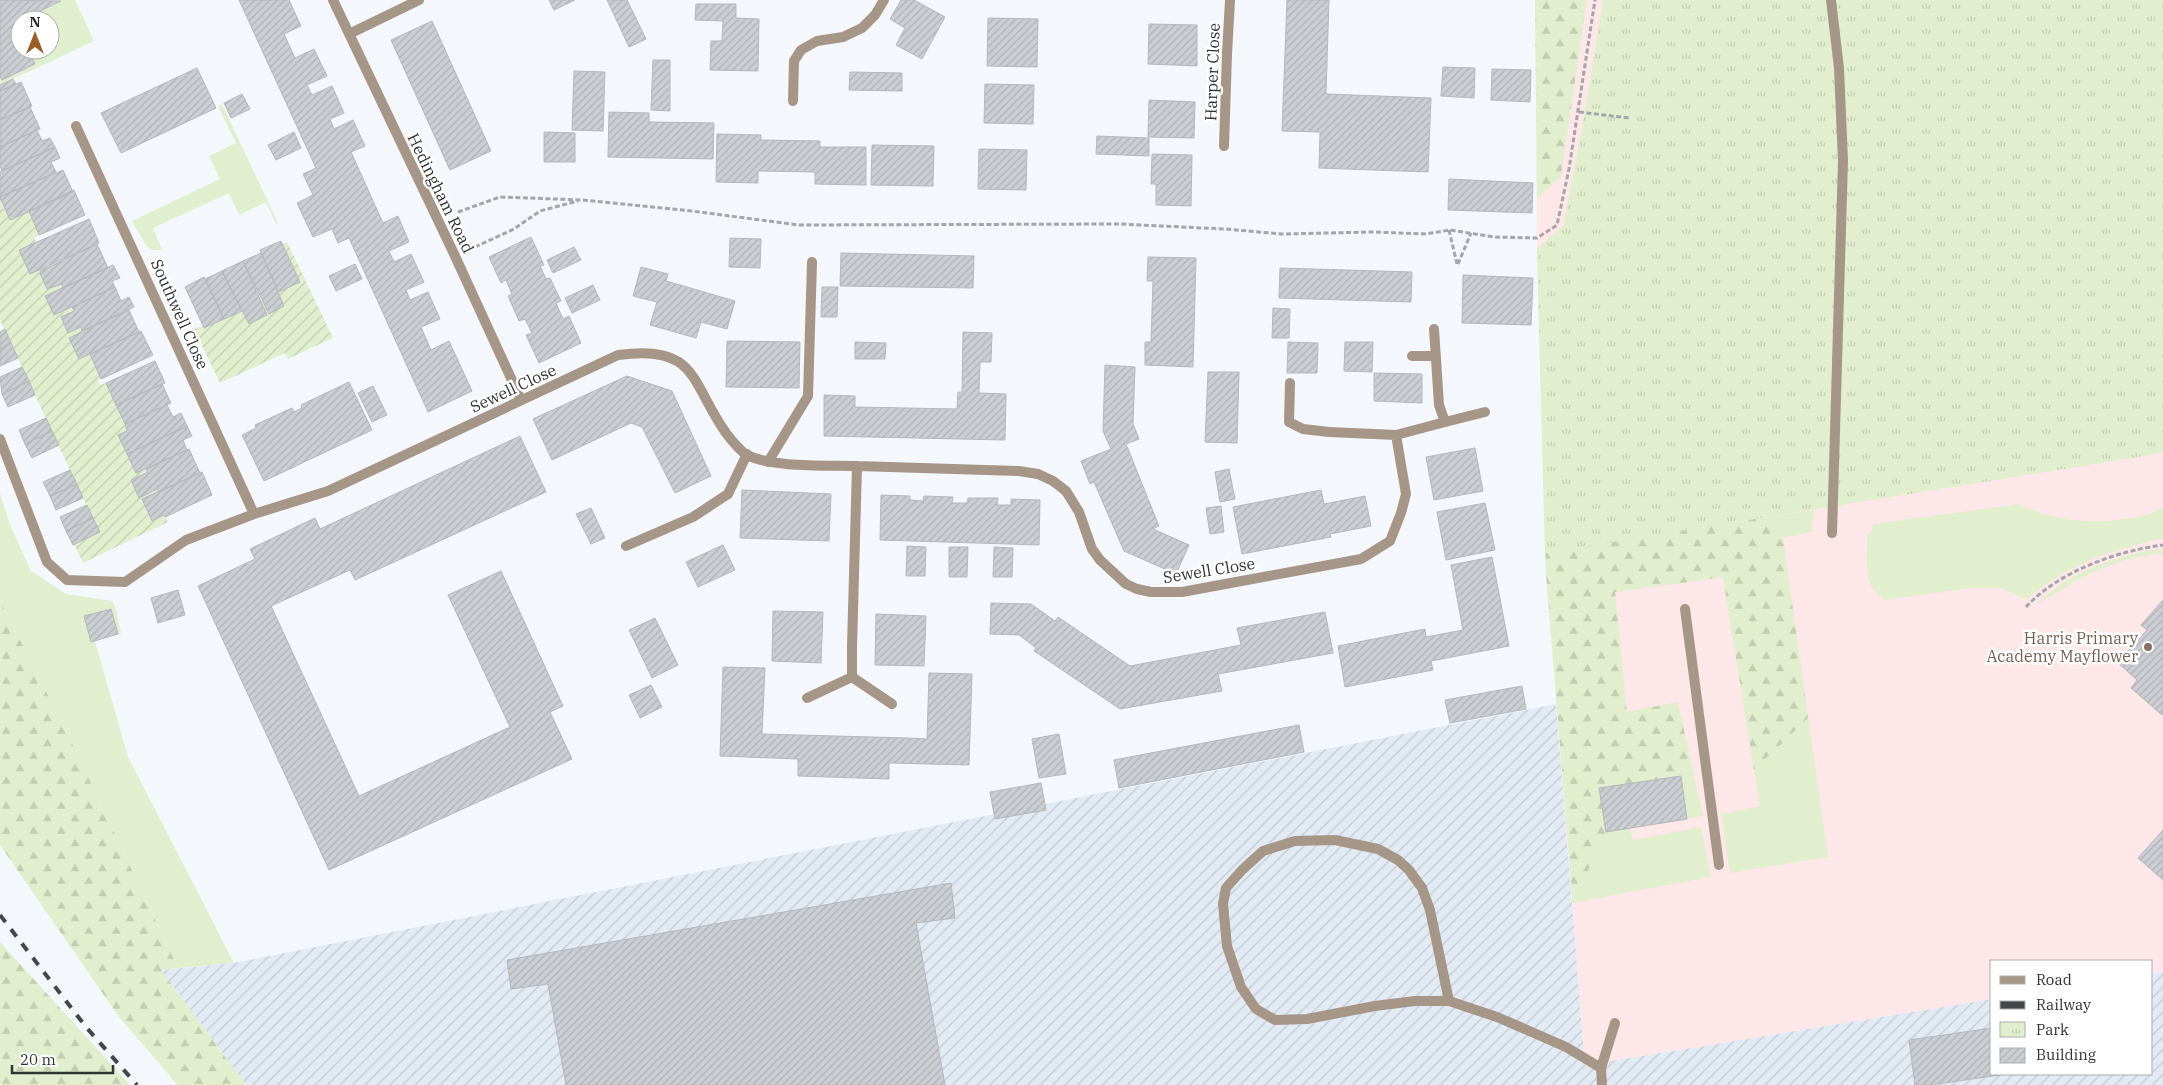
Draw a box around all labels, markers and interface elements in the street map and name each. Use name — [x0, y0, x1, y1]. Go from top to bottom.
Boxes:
north arrow — [10, 10, 60, 60]
text: N — [29, 13, 41, 31]
street label: Harper Close — [1200, 23, 1224, 121]
street label: Hedingham Road — [403, 130, 479, 256]
street label: Southwell Close — [147, 256, 213, 372]
street label: Sewell Close — [467, 359, 559, 417]
street label: Sewell Close — [1162, 553, 1256, 587]
place label: Harris Primary Academy Mayflower — [1986, 628, 2138, 666]
marker: Harris Primary Academy Mayflower — [2142, 641, 2154, 653]
legend — [1990, 960, 2153, 1075]
text: Road — [2036, 970, 2072, 989]
text: Railway — [2036, 995, 2091, 1014]
text: Park — [2036, 1020, 2069, 1039]
scale bar — [12, 1042, 114, 1074]
text: Building — [2036, 1045, 2096, 1064]
text: 20 m — [20, 1050, 56, 1069]

